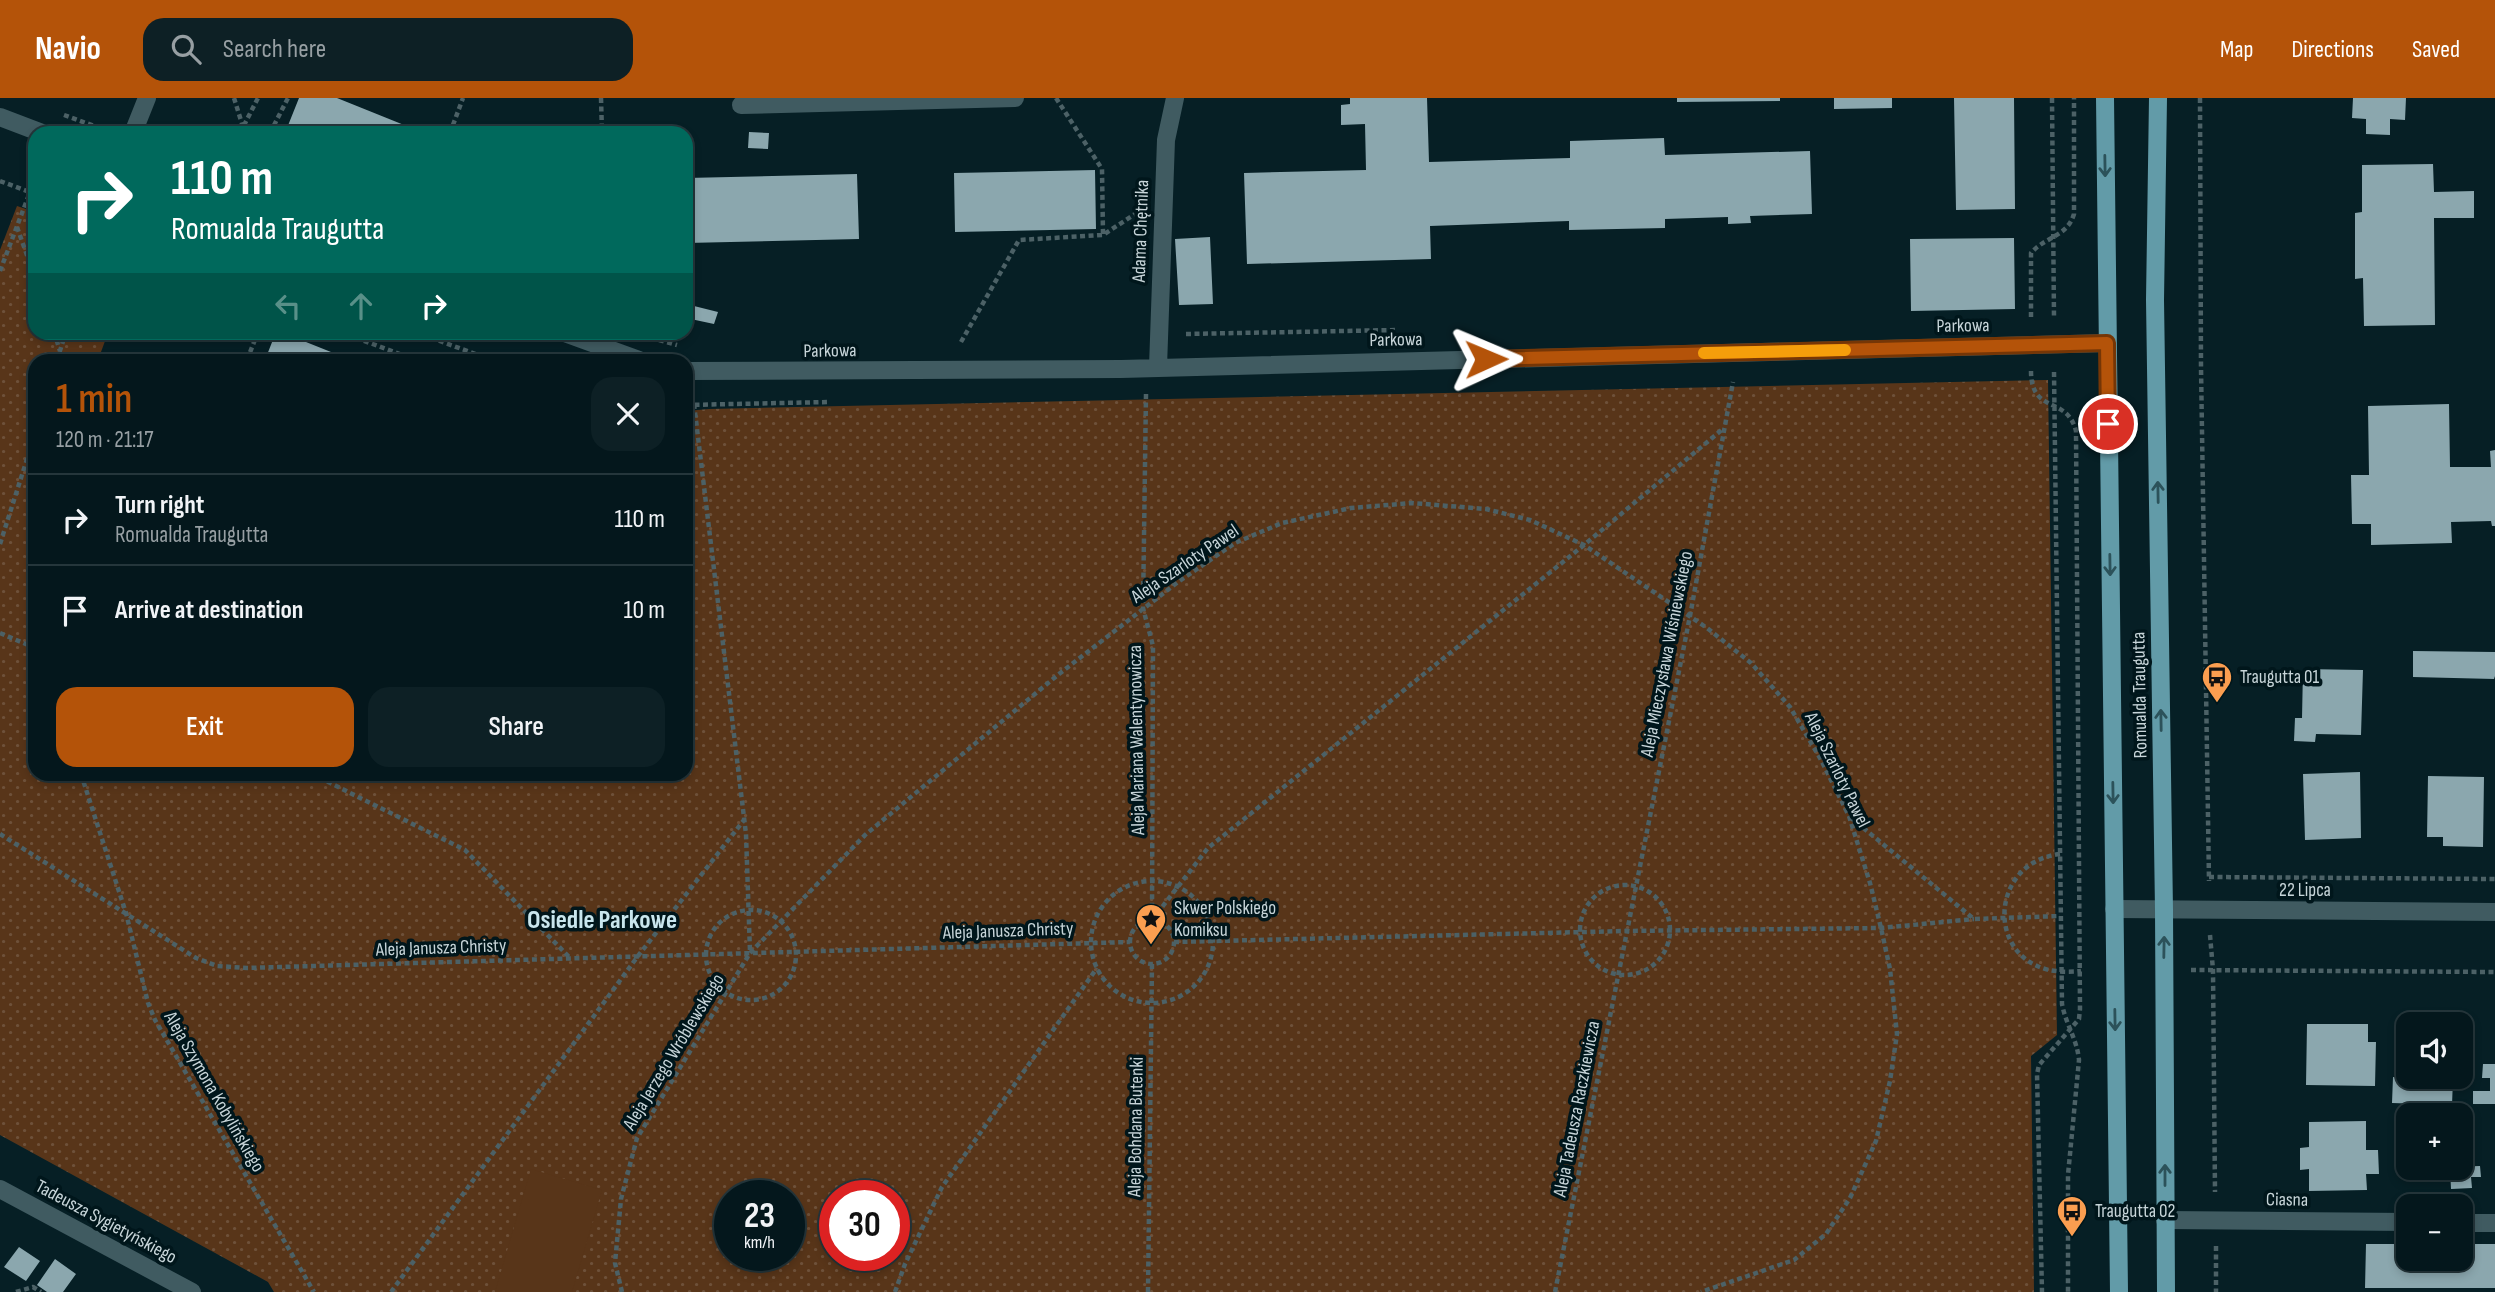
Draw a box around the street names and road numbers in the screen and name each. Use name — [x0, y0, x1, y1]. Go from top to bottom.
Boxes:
street label: Adama Chętnika — [1128, 179, 1154, 284]
street label: Parkowa — [1936, 314, 1990, 338]
street label: Parkowa — [1369, 328, 1423, 352]
street label: Parkowa — [803, 339, 857, 363]
street label: Aleja Szarloty Pawel — [1126, 519, 1243, 609]
street label: Aleja Mieczysława Wiśniewskiego — [1636, 549, 1698, 760]
street label: Romualda Traugutta — [2127, 631, 2153, 759]
street label: Aleja Mariana Walentynowicza — [1124, 645, 1150, 836]
street label: Aleja Szarloty Pawel — [1799, 708, 1875, 831]
street label: 22 Lipca — [2279, 879, 2331, 902]
street label: Aleja Janusza Christy — [941, 917, 1074, 945]
street label: Aleja Janusza Christy — [374, 934, 507, 962]
street label: Aleja Jerzego Wróblewskiego — [618, 970, 730, 1135]
street label: Aleja Szymona Kobylińskiego — [158, 1007, 269, 1176]
street label: Aleja Tadeusza Raczkiewicza — [1548, 1019, 1605, 1200]
street label: Aleja Bohdana Butenki — [1123, 1057, 1149, 1198]
street label: Tadeusza Sygietyńskiego — [31, 1175, 181, 1269]
street label: Ciasna — [2266, 1188, 2308, 1212]

